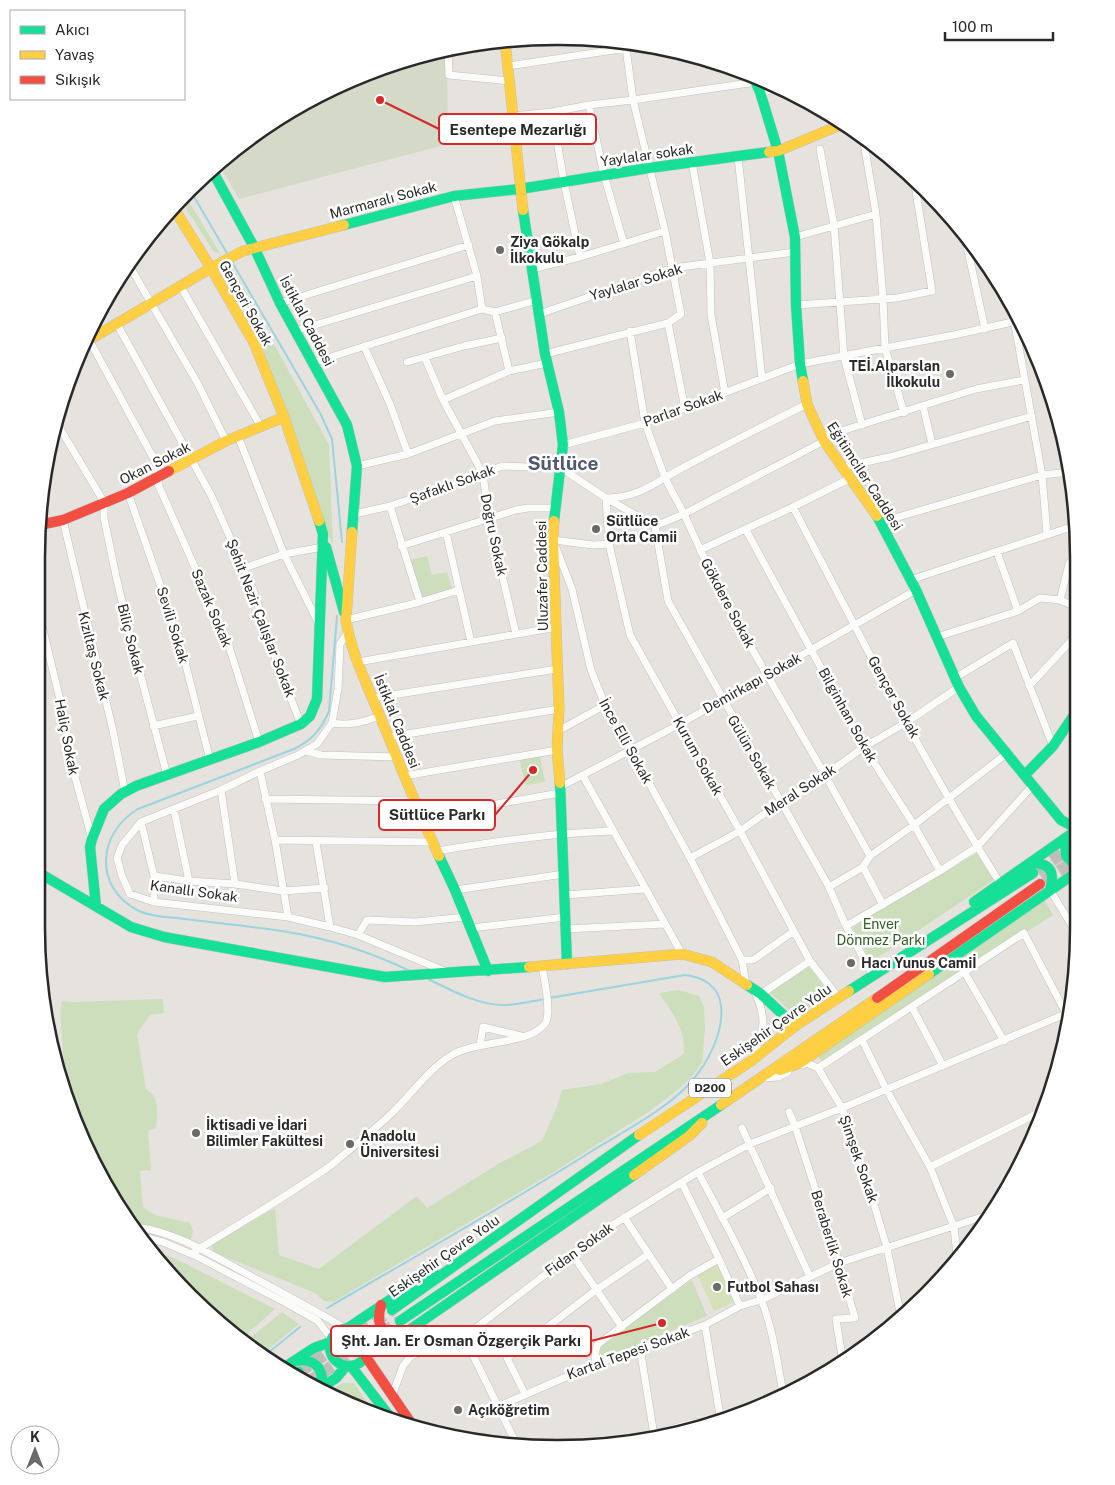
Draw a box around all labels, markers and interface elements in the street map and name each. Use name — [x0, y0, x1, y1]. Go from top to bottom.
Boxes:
legend — [10, 10, 185, 100]
scale bar — [945, 10, 1052, 42]
text: 100 m — [952, 18, 993, 35]
text: Akıcı — [55, 21, 89, 38]
text: Yavaş — [55, 46, 94, 63]
text: Sıkışık — [55, 71, 101, 88]
callout: Esentepe Mezarlığı — [439, 114, 596, 144]
text: Esentepe Mezarlığı — [450, 121, 586, 138]
street label: Yaylalar sokak — [600, 141, 695, 169]
street label: Marmaralı Sokak — [328, 178, 438, 222]
place label: Ziya Gökalp İlkokulu — [510, 234, 589, 266]
marker: Ziya Gökalp İlkokulu — [494, 244, 506, 256]
street label: Gençeri Sokak — [216, 258, 276, 348]
street label: Yaylalar Sokak — [588, 260, 684, 304]
street label: İstiklal Caddesi — [277, 272, 339, 369]
place label: TEİ.Alparslan İlkokulu — [849, 357, 940, 390]
marker: TEİ.Alparslan İlkokulu — [944, 368, 956, 380]
street label: Parlar Sokak — [641, 386, 725, 430]
street label: Eğitimciler Caddesi — [824, 419, 906, 533]
street label: Okan Sokak — [117, 438, 193, 488]
district label: Sütlüce — [527, 452, 599, 474]
street label: Şafaklı Sokak — [407, 461, 497, 507]
street label: Doğru Sokak — [477, 492, 511, 578]
place label: Sütlüce Orta Camii — [606, 513, 677, 545]
street label: Uluzafer Caddesi — [533, 520, 551, 632]
marker: Sütlüce Orta Camii — [590, 523, 602, 535]
street label: Şehit Nezir Çalışlar Sokak — [223, 537, 299, 700]
street label: Gökdere Sokak — [698, 555, 758, 651]
street label: Sazak Sokak — [188, 566, 236, 650]
street label: Sevili Sokak — [154, 585, 192, 665]
street label: Biliç Sokak — [115, 602, 148, 676]
street label: Kızıltaş Sokak — [75, 610, 113, 702]
street label: Demirkapı Sokak — [700, 649, 804, 717]
street label: Gençer Sokak — [865, 653, 923, 741]
street label: Bilginhan Sokak — [815, 665, 881, 765]
street label: İstiklal Caddesi — [371, 671, 425, 770]
street label: İnce Elli Sokak — [596, 695, 658, 787]
street label: Haliç Sokak — [52, 697, 82, 777]
street label: Gülün Sokak — [724, 712, 780, 792]
street label: Kurum Sokak — [670, 714, 726, 798]
street label: Meral Sokak — [761, 761, 839, 819]
callout: Sütlüce Parkı — [379, 800, 495, 830]
text: Sütlüce Parkı — [389, 806, 485, 823]
street label: Kanallı Sokak — [149, 877, 239, 905]
park label: Enver Dönmez Parkı — [837, 916, 925, 948]
place label: Hacı Yunus Camiİ — [861, 954, 976, 971]
marker: Hacı Yunus Camiİ — [845, 957, 857, 969]
street label: Eskişehir Çevre Yolu — [718, 981, 834, 1069]
road number: D200 — [689, 1078, 731, 1098]
street label: Şimşek Sokak — [836, 1113, 882, 1205]
place label: İktisadi ve İdari Bilimler Fakültesi — [206, 1116, 323, 1149]
marker: İktisadi ve İdari Bilimler Fakültesi — [190, 1127, 202, 1139]
place label: Anadolu Üniversitesi — [360, 1128, 439, 1160]
marker: Anadolu Üniversitesi — [344, 1138, 356, 1150]
street label: Beraberlik Sokak — [808, 1188, 856, 1300]
street label: Eskişehir Çevre Yolu — [386, 1212, 502, 1300]
street label: Fidan Sokak — [542, 1219, 616, 1279]
place label: Futbol Sahası — [727, 1279, 819, 1295]
marker: Futbol Sahası — [711, 1281, 723, 1293]
street label: Kartal Tepesi Sokak — [565, 1323, 692, 1383]
callout: Şht. Jan. Er Osman Özgerçik Parkı — [331, 1326, 591, 1356]
text: Şht. Jan. Er Osman Özgerçik Parkı — [341, 1332, 581, 1349]
place label: Açıköğretim — [468, 1402, 550, 1418]
marker: Açıköğretim — [452, 1404, 464, 1416]
north arrow — [10, 1425, 60, 1475]
text: K — [30, 1429, 40, 1445]

